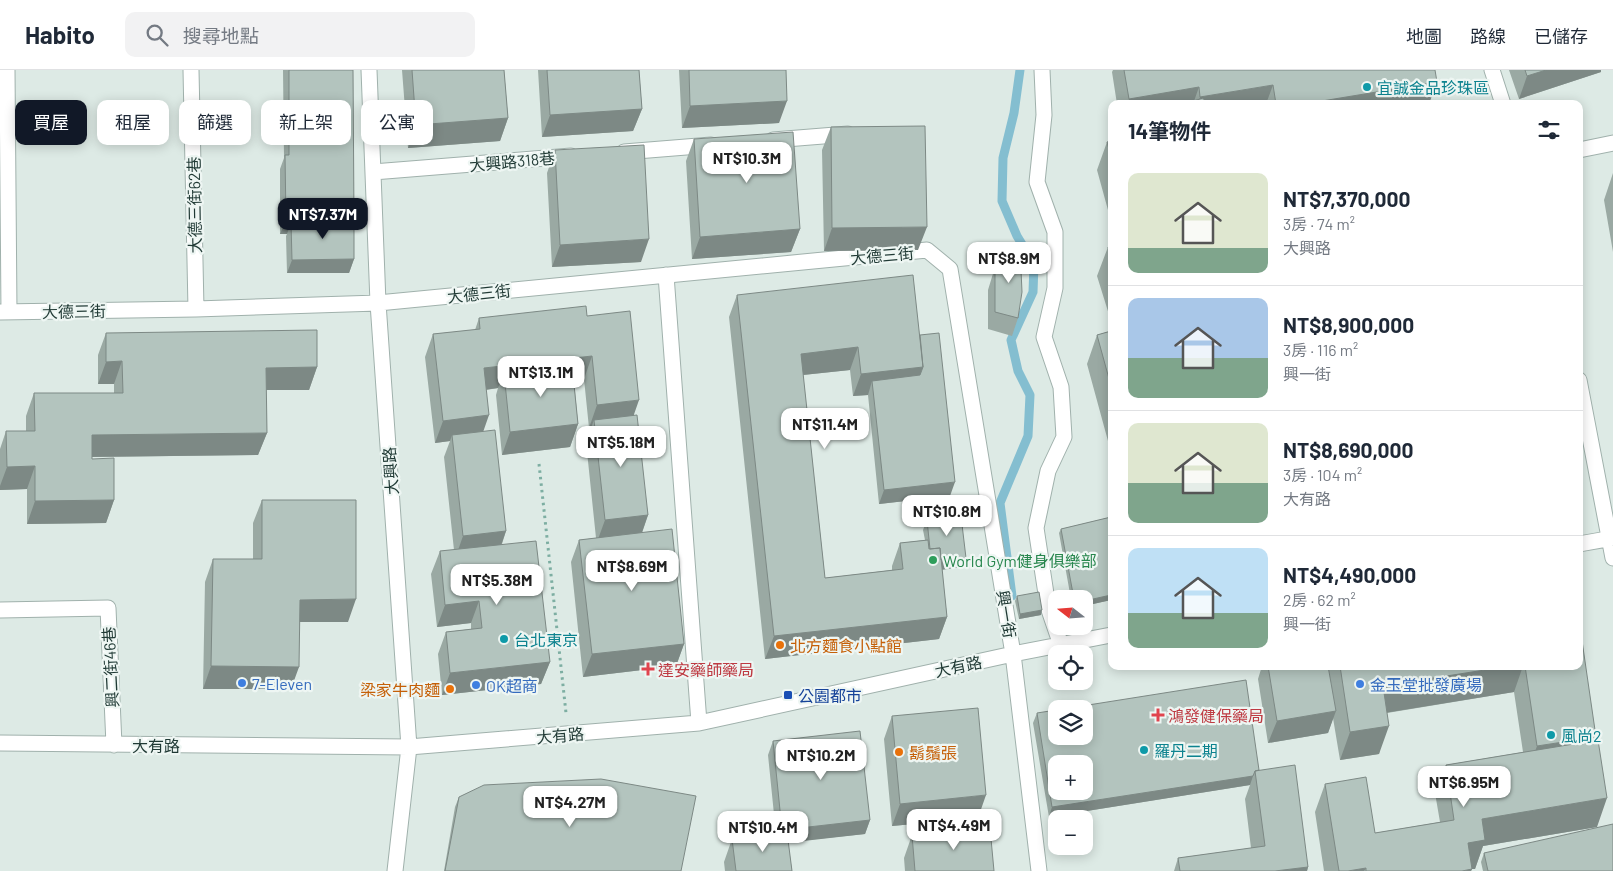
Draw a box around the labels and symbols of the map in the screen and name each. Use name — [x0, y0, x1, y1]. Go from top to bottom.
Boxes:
place label: 宜誠金品珍珠區 — [1377, 78, 1489, 97]
marker: 宜誠金品珍珠區 — [1361, 81, 1373, 93]
pin: NT$10.3M — [695, 142, 799, 184]
street label: 大興路318巷 — [468, 148, 556, 174]
street label: 大德三街62巷 — [184, 156, 204, 254]
pin: NT$7.37M — [271, 198, 375, 240]
pin: NT$8.9M — [963, 242, 1055, 284]
street label: 大德三街 — [849, 243, 915, 267]
street label: 大德三街 — [446, 280, 512, 306]
street label: 大德三街 — [42, 301, 106, 321]
pin: NT$13.1M — [489, 356, 593, 398]
pin: NT$11.4M — [773, 408, 877, 450]
pin: NT$5.18M — [569, 426, 673, 468]
street label: 大興路 — [379, 446, 401, 496]
pin: NT$10.8M — [895, 494, 999, 537]
pin: NT$8.69M — [580, 550, 684, 592]
place label: World Gym健身俱樂部 — [943, 551, 1097, 570]
marker: World Gym健身俱樂部 — [927, 554, 939, 566]
pin: NT$5.38M — [445, 564, 549, 606]
street label: 興一街 — [994, 589, 1020, 639]
north arrow — [1048, 590, 1092, 635]
street label: 興二街46巷 — [98, 626, 122, 708]
place label: 台北東京 — [514, 630, 578, 649]
marker: 台北東京 — [498, 633, 510, 645]
place label: 北方麵食小點館 — [790, 636, 902, 655]
marker: 北方麵食小點館 — [774, 639, 786, 651]
street label: 大有路 — [933, 652, 983, 680]
place label: 達安藥師藥局 — [658, 660, 754, 679]
marker: 達安藥師藥局 — [642, 663, 654, 675]
place label: 7-Eleven — [252, 674, 312, 693]
place label: 金玉堂批發廣場 — [1370, 675, 1482, 694]
place label: OK超商 — [486, 676, 538, 695]
marker: 7-Eleven — [236, 677, 248, 689]
marker: 金玉堂批發廣場 — [1354, 678, 1366, 690]
marker: OK超商 — [470, 679, 482, 691]
place label: 梁家牛肉麵 — [360, 680, 440, 699]
marker: 梁家牛肉麵 — [444, 683, 456, 695]
place label: 公園都市 — [798, 686, 862, 705]
marker: 公園都市 — [782, 689, 794, 701]
place label: 鴻發健保藥局 — [1168, 706, 1264, 725]
marker: 鴻發健保藥局 — [1152, 709, 1164, 721]
street label: 大有路 — [535, 723, 585, 747]
place label: 風尚2 — [1561, 726, 1602, 745]
marker: 風尚2 — [1545, 729, 1557, 741]
street label: 大有路 — [132, 736, 180, 755]
pin: NT$10.2M — [769, 738, 873, 781]
place label: 羅丹二期 — [1154, 741, 1218, 760]
place label: 鬍鬚張 — [909, 743, 957, 762]
marker: 羅丹二期 — [1138, 744, 1150, 756]
marker: 鬍鬚張 — [893, 746, 905, 758]
pin: NT$6.95M — [1412, 766, 1516, 808]
pin: NT$4.27M — [518, 786, 622, 828]
pin: NT$4.49M — [902, 808, 1006, 851]
pin: NT$10.4M — [711, 810, 815, 853]

